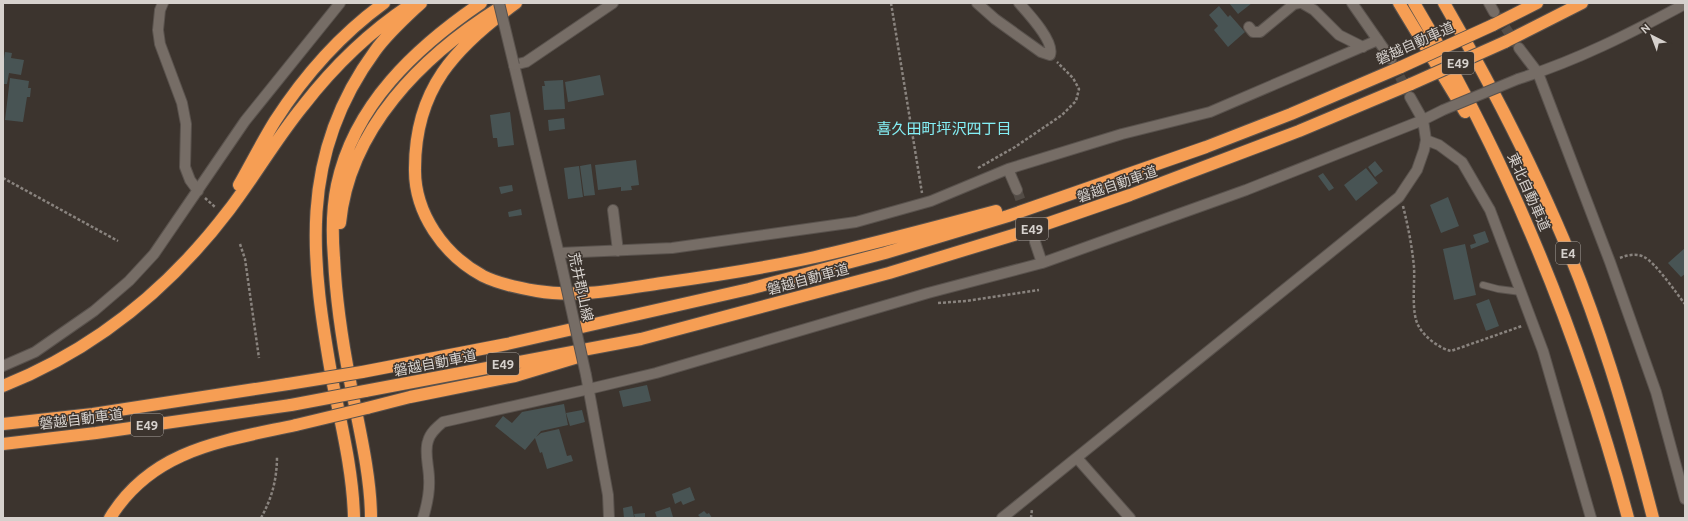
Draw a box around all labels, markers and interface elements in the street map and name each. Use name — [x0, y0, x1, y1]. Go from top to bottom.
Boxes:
north arrow — [1632, 16, 1672, 56]
street label: 磐越自動車道 — [1373, 19, 1457, 67]
text: N — [1638, 21, 1652, 36]
road number: E49 — [1442, 52, 1474, 74]
district label: 喜久田町坪沢四丁目 — [876, 120, 1012, 137]
street label: 東北自動車道 — [1505, 150, 1553, 234]
street label: 磐越自動車道 — [1075, 163, 1159, 205]
road number: E49 — [1016, 218, 1048, 240]
road number: E4 — [1556, 242, 1580, 264]
street label: 荒井郡山線 — [566, 251, 596, 323]
street label: 磐越自動車道 — [765, 260, 851, 298]
street label: 磐越自動車道 — [392, 347, 478, 379]
road number: E49 — [487, 353, 519, 375]
street label: 磐越自動車道 — [38, 406, 124, 432]
road number: E49 — [131, 414, 163, 436]

